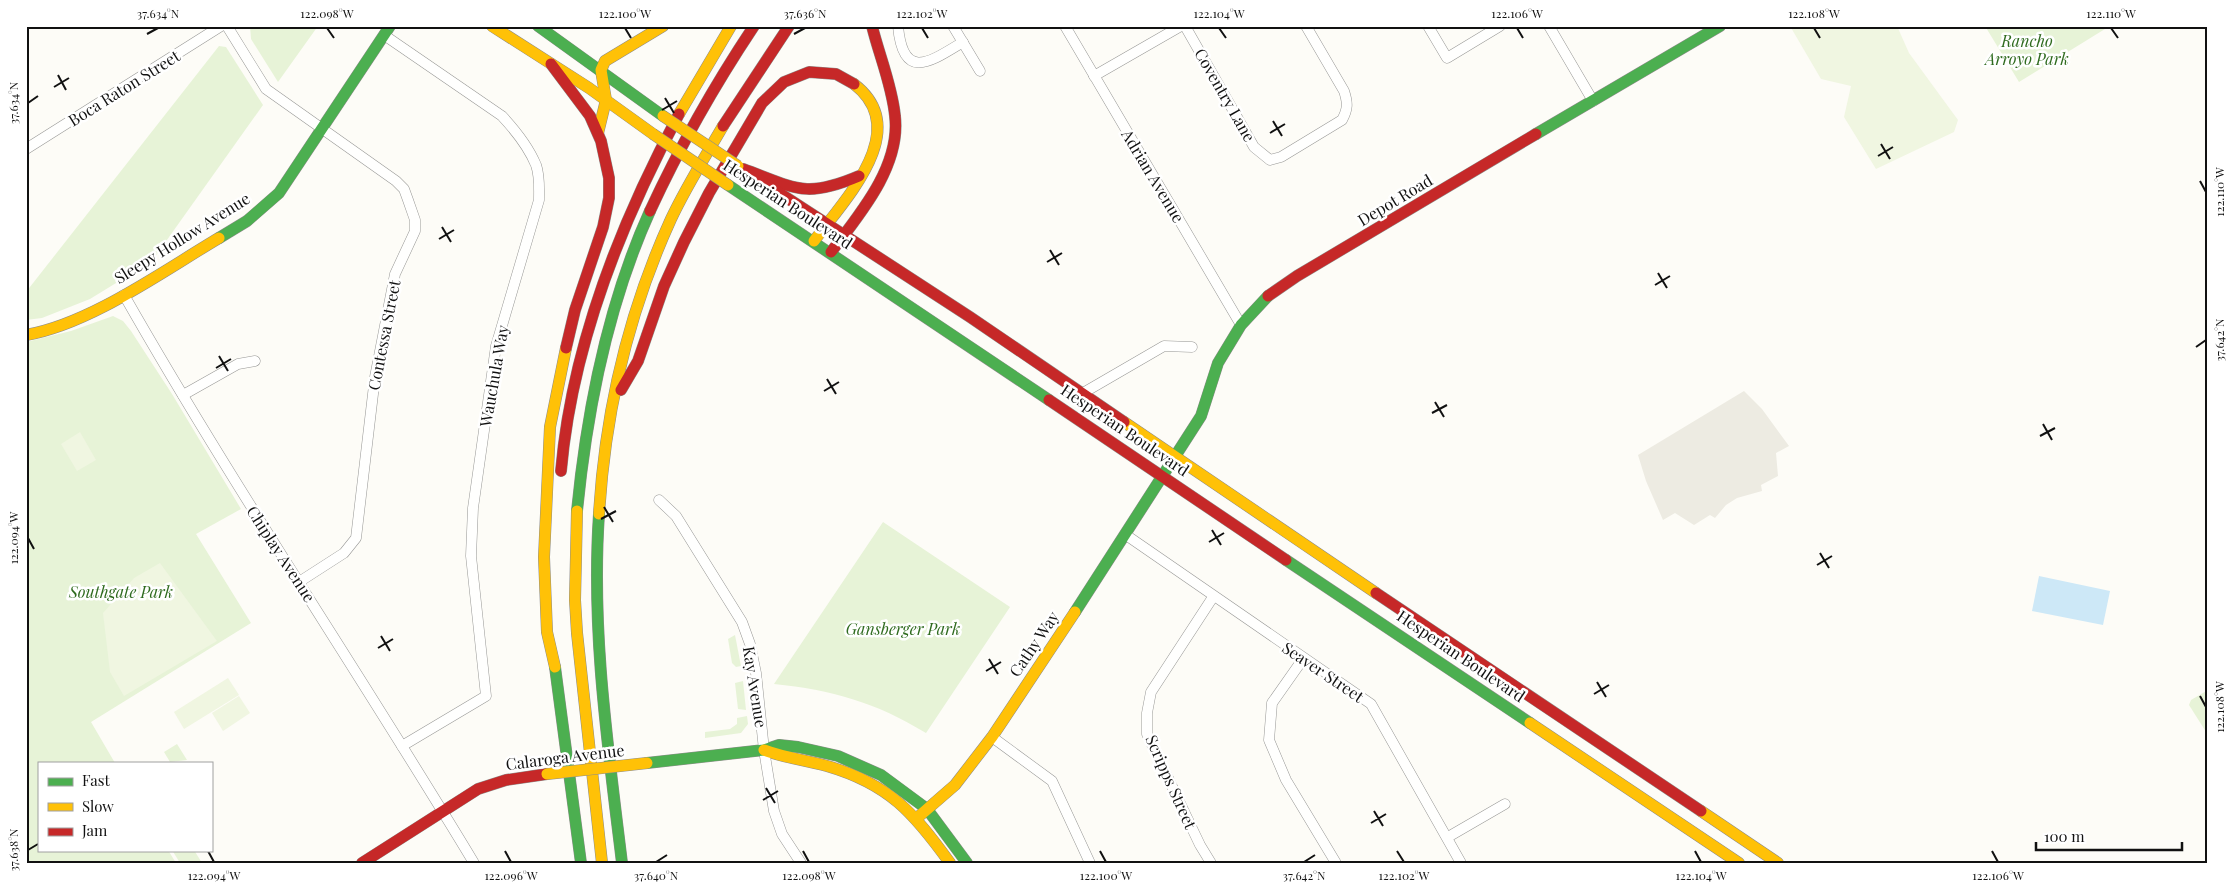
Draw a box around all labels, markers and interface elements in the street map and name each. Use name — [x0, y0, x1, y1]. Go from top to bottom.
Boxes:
text: 37.634°N — [137, 5, 180, 21]
text: 122.098°W — [300, 5, 354, 21]
text: 122.100°W — [599, 5, 651, 21]
text: 37.636°N — [783, 5, 827, 21]
text: 122.102°W — [897, 5, 948, 21]
text: 122.104°W — [1193, 5, 1245, 21]
text: 122.106°W — [1491, 5, 1543, 21]
text: 122.108°W — [1788, 5, 1840, 21]
text: 122.110°W — [2086, 5, 2136, 21]
park label: Rancho Arroyo Park — [1983, 30, 2069, 69]
street label: Coventry Lane — [1190, 44, 1261, 145]
street label: Boca Raton Street — [64, 45, 184, 130]
text: 37.634°N — [5, 81, 21, 124]
street label: Adrian Avenue — [1117, 124, 1189, 226]
street label: Hesperian Boulevard — [720, 154, 857, 253]
text: 122.110°W — [2211, 167, 2227, 217]
street label: Depot Road — [1354, 169, 1436, 230]
street label: Sleepy Hollow Avenue — [110, 187, 254, 288]
street label: Contessa Street — [363, 278, 405, 392]
text: 37.642°N — [2211, 318, 2227, 361]
street label: Wauchula Way — [474, 323, 513, 429]
street label: Hesperian Boulevard — [1057, 379, 1193, 480]
street label: Chiplay Avenue — [242, 502, 320, 606]
text: 122.094°W — [5, 511, 21, 564]
park label: Southgate Park — [68, 581, 173, 602]
street label: Hesperian Boulevard — [1393, 605, 1529, 706]
street label: Cathy Way — [1004, 607, 1063, 681]
park label: Gansberger Park — [846, 618, 960, 639]
street label: Seaver Street — [1278, 637, 1368, 707]
street label: Kay Avenue — [739, 645, 772, 729]
text: 122.108°W — [2211, 681, 2227, 733]
street label: Scripps Street — [1141, 731, 1202, 832]
street label: Calaroga Avenue — [504, 739, 625, 774]
legend — [38, 762, 212, 852]
text: Fast — [82, 770, 111, 790]
text: Slow — [82, 796, 114, 816]
scale bar — [2036, 819, 2183, 851]
text: Jam — [81, 820, 108, 840]
text: 100 m — [2044, 826, 2085, 846]
text: 37.638°N — [5, 828, 21, 872]
text: 122.094°W — [188, 867, 241, 883]
text: 122.096°W — [484, 867, 538, 883]
text: 37.640°N — [634, 867, 679, 883]
text: 122.098°W — [782, 867, 836, 883]
text: 122.100°W — [1080, 867, 1132, 883]
text: 37.642°N — [1283, 867, 1326, 883]
text: 122.102°W — [1379, 867, 1430, 883]
text: 122.104°W — [1675, 867, 1727, 883]
text: 122.106°W — [1972, 867, 2024, 883]

